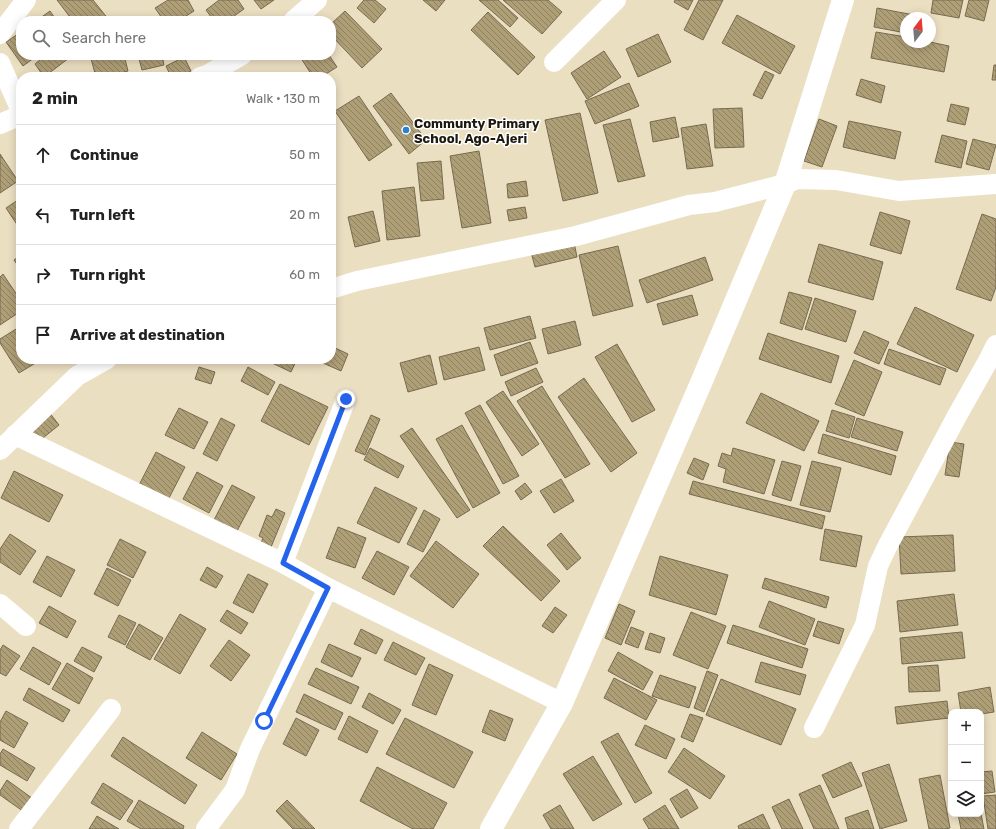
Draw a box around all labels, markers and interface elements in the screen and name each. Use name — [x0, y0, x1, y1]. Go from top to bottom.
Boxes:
north arrow — [900, 12, 936, 48]
search box — [16, 16, 336, 60]
icon: search — [30, 27, 52, 49]
text: Search here — [62, 29, 146, 47]
text: 2 min — [32, 88, 78, 108]
text: Walk · 130 m — [246, 91, 320, 106]
place label: Communty Primary School, Ago-Ajeri — [414, 116, 540, 146]
marker: Communty Primary School, Ago-Ajeri — [401, 125, 411, 135]
icon: ahead — [32, 144, 54, 166]
text: Continue — [70, 146, 139, 164]
text: 50 m — [289, 147, 320, 162]
icon: left — [32, 204, 54, 226]
text: Turn left — [70, 206, 135, 224]
text: 20 m — [289, 207, 320, 222]
icon: right — [32, 264, 54, 286]
text: Turn right — [70, 266, 145, 284]
text: 60 m — [289, 267, 320, 282]
icon: arrive — [32, 324, 54, 346]
text: Arrive at destination — [70, 326, 225, 344]
route end — [337, 390, 355, 408]
map controls — [948, 709, 984, 817]
button: + — [948, 709, 984, 745]
route start — [255, 712, 273, 730]
button: − — [948, 745, 984, 781]
button: layers — [948, 781, 984, 817]

